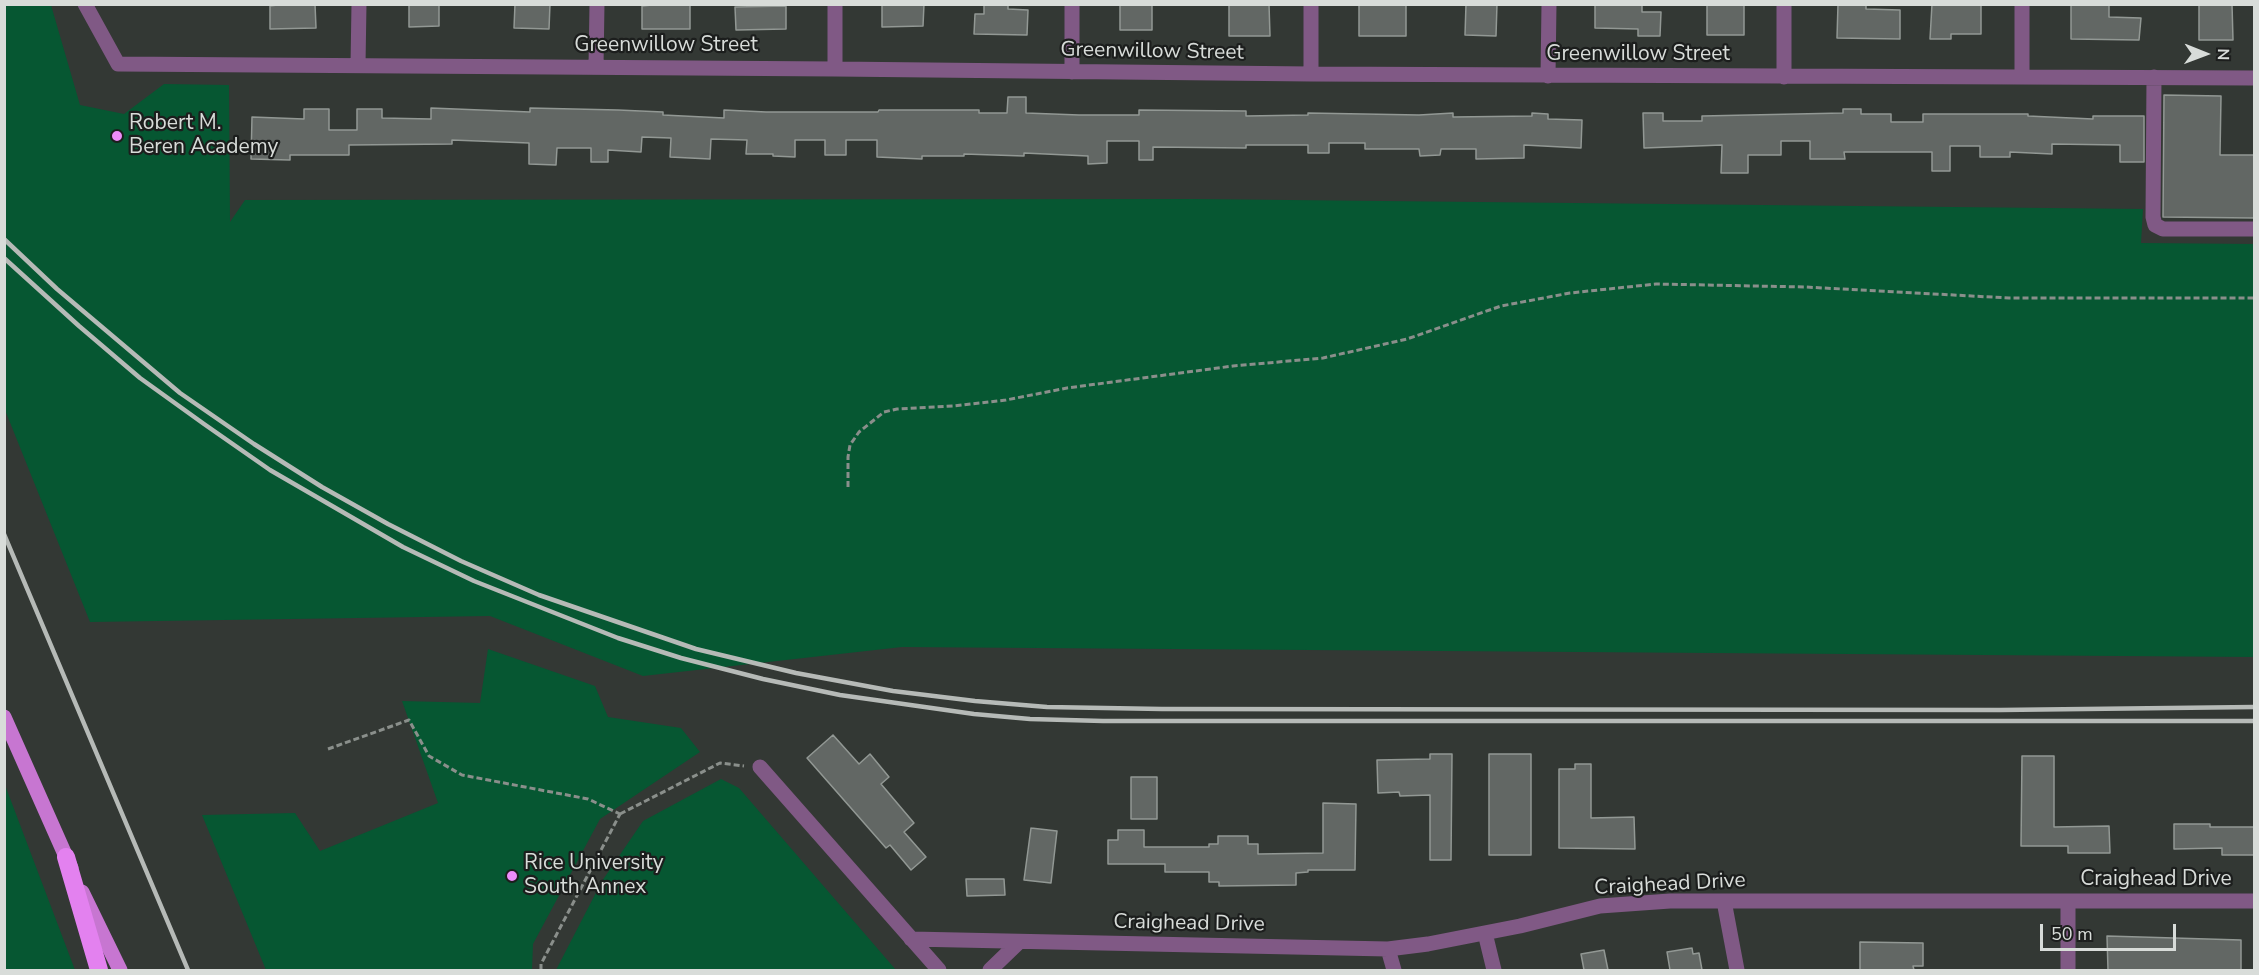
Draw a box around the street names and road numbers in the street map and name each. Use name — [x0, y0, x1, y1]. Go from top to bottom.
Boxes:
street label: Greenwillow Street — [574, 33, 758, 59]
street label: Greenwillow Street — [1060, 38, 1244, 66]
street label: Greenwillow Street — [1546, 42, 1730, 68]
street label: Craighead Drive — [2080, 867, 2232, 893]
street label: Craighead Drive — [1594, 868, 1746, 902]
street label: Craighead Drive — [1113, 910, 1265, 938]

